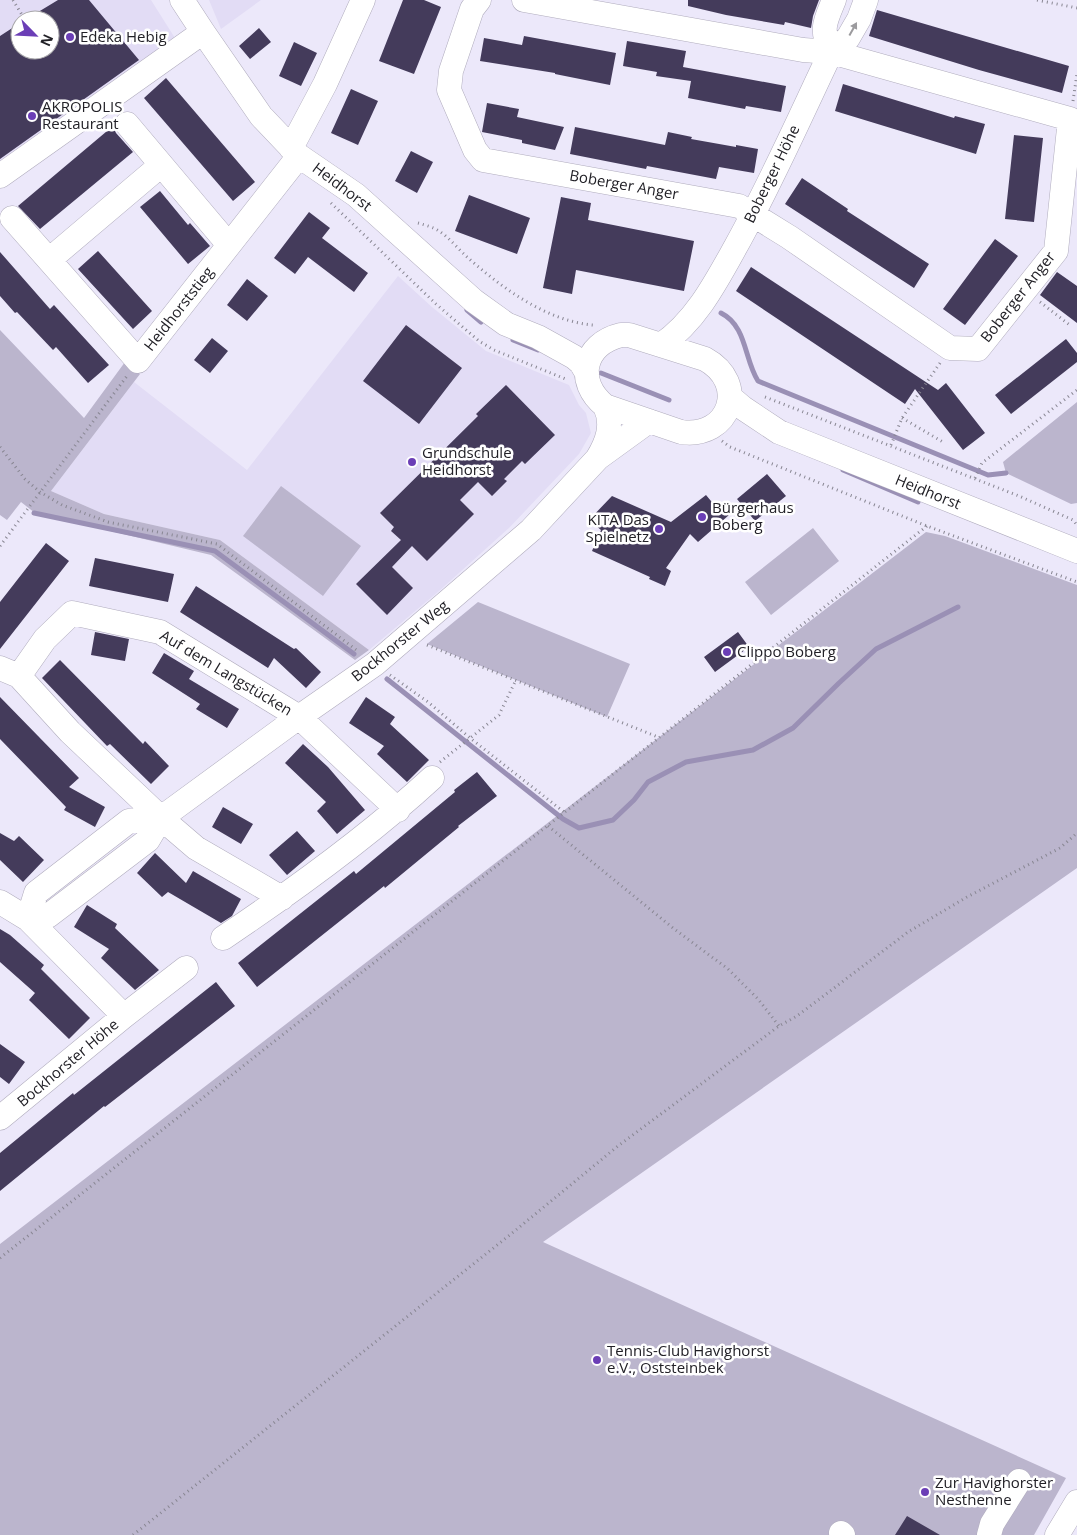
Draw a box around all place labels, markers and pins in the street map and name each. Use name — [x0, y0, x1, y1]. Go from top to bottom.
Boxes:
place label: Edeka Hebig — [80, 26, 167, 46]
marker: Edeka Hebig — [64, 31, 76, 43]
place label: AKROPOLIS Restaurant — [42, 96, 123, 133]
marker: AKROPOLIS Restaurant — [26, 110, 38, 122]
place label: Grundschule Heidhorst — [422, 442, 512, 479]
marker: Grundschule Heidhorst — [406, 456, 418, 468]
place label: Bürgerhaus Boberg — [712, 497, 794, 534]
place label: KITA Das Spielnetz — [586, 509, 649, 546]
marker: Bürgerhaus Boberg — [696, 511, 708, 523]
marker: KITA Das Spielnetz — [653, 523, 665, 535]
place label: Clippo Boberg — [737, 641, 836, 661]
marker: Clippo Boberg — [721, 646, 733, 658]
place label: Tennis-Club Havighorst e.V., Oststeinbek — [607, 1340, 769, 1377]
marker: Tennis-Club Havighorst e.V., Oststeinbek — [591, 1354, 603, 1366]
place label: Zur Havighorster Nesthenne — [935, 1472, 1053, 1509]
marker: Zur Havighorster Nesthenne — [919, 1486, 931, 1498]

